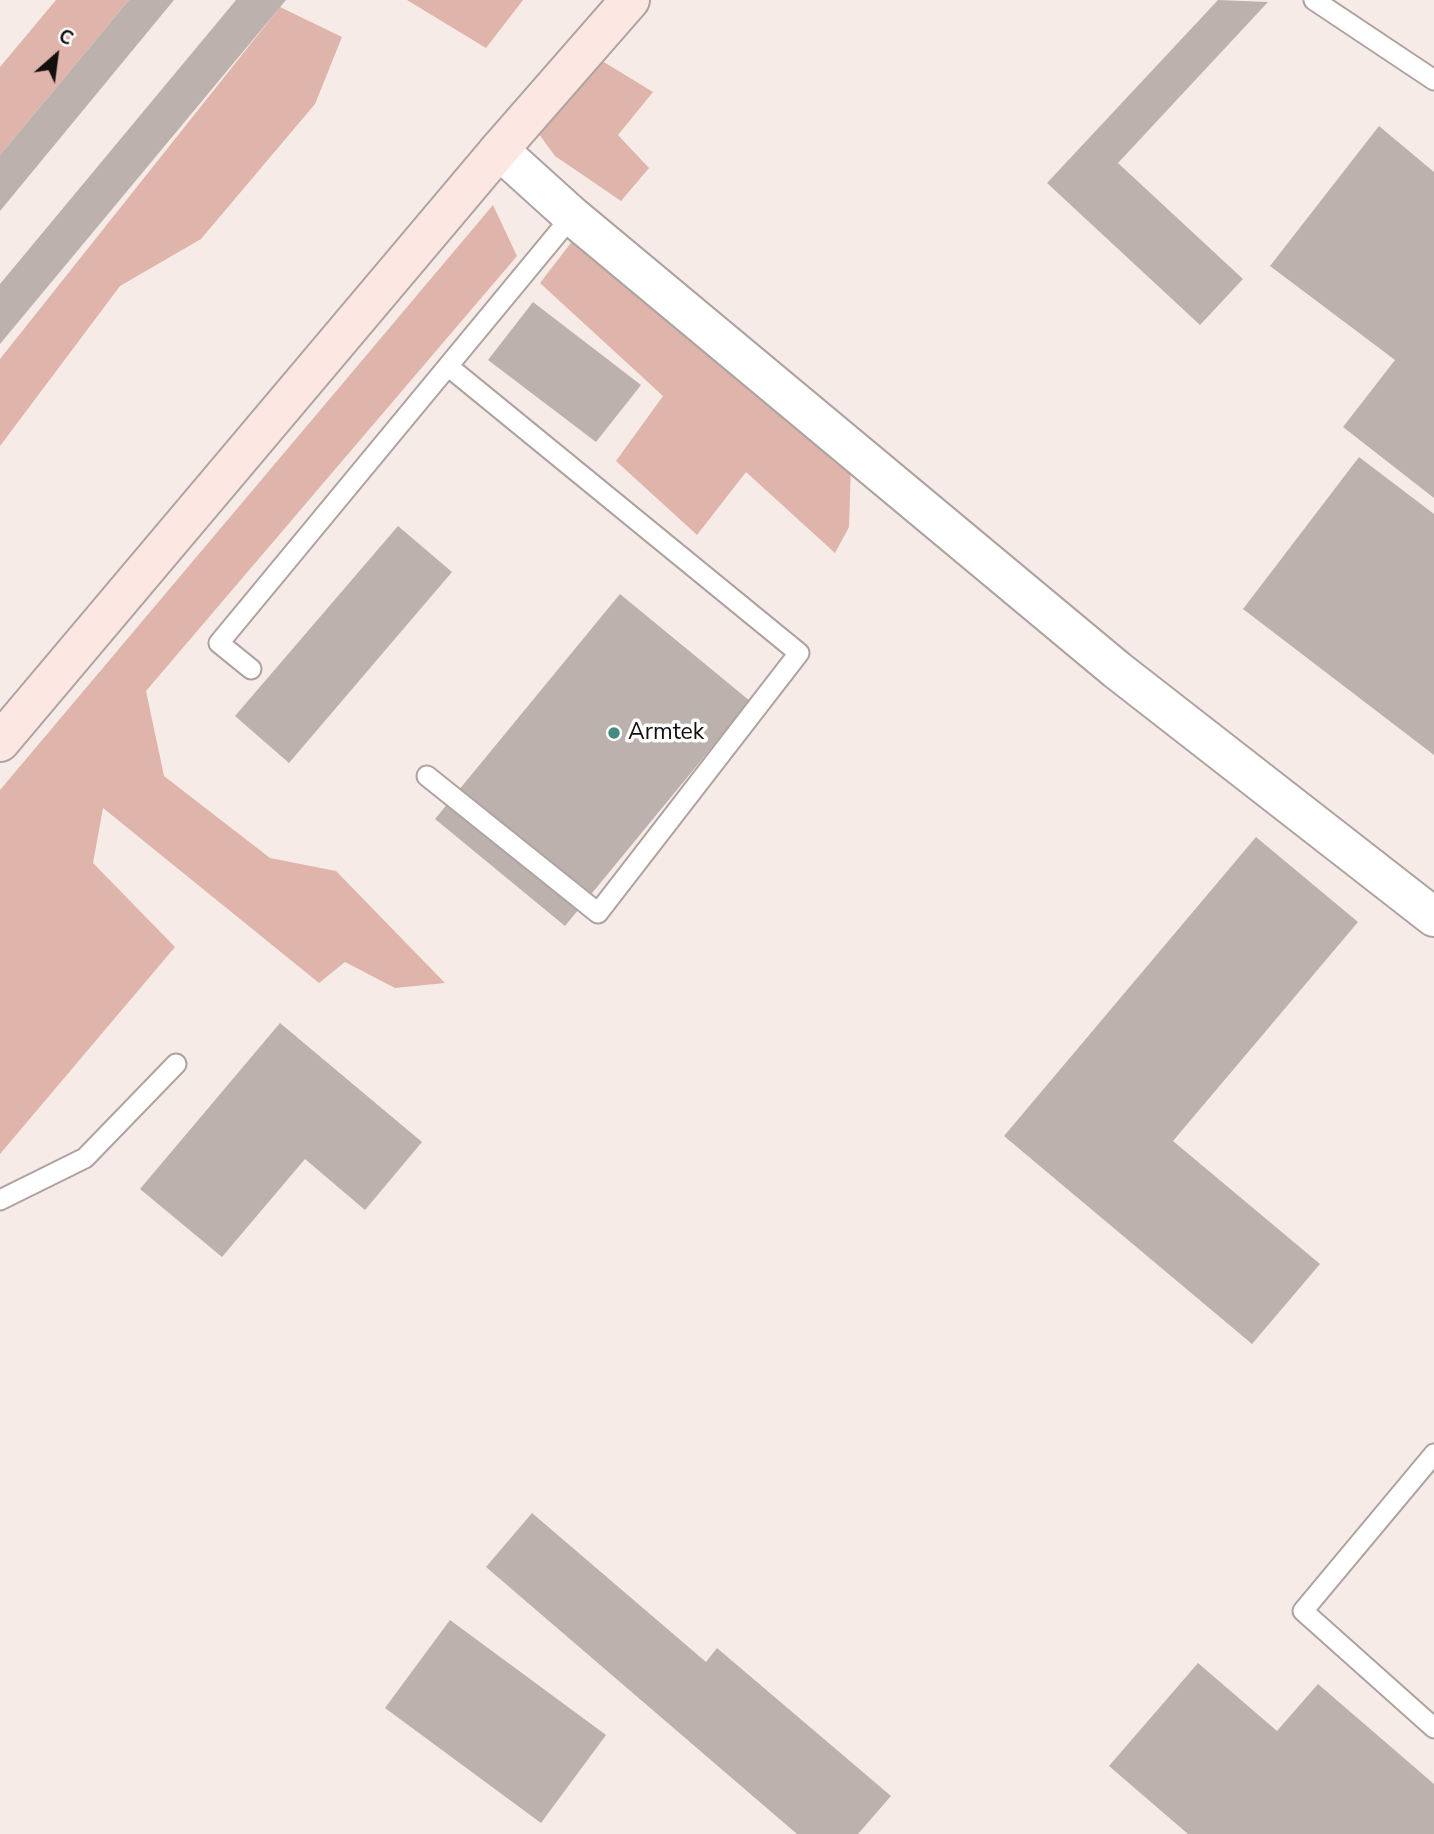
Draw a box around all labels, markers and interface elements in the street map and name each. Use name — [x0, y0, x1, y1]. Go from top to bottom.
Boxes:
north arrow — [21, 21, 91, 91]
text: С — [54, 23, 78, 52]
place label: Armtek — [628, 719, 704, 747]
marker: Armtek — [606, 725, 622, 741]

